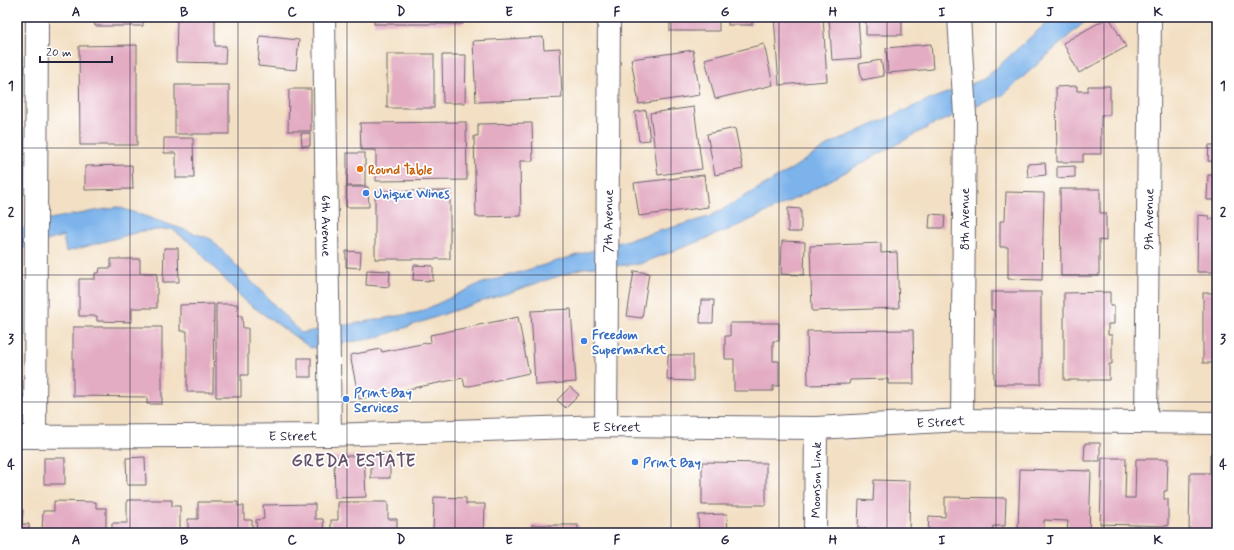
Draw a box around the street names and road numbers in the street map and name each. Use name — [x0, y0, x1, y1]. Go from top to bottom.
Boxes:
street label: 8th Avenue — [957, 188, 974, 250]
street label: 9th Avenue — [1141, 188, 1158, 250]
street label: 7th Avenue — [600, 189, 618, 253]
street label: 6th Avenue — [317, 195, 334, 257]
street label: E Street — [916, 413, 966, 432]
street label: E Street — [592, 419, 641, 436]
street label: E Street — [269, 428, 318, 445]
street label: Moonson Link — [808, 441, 826, 518]

